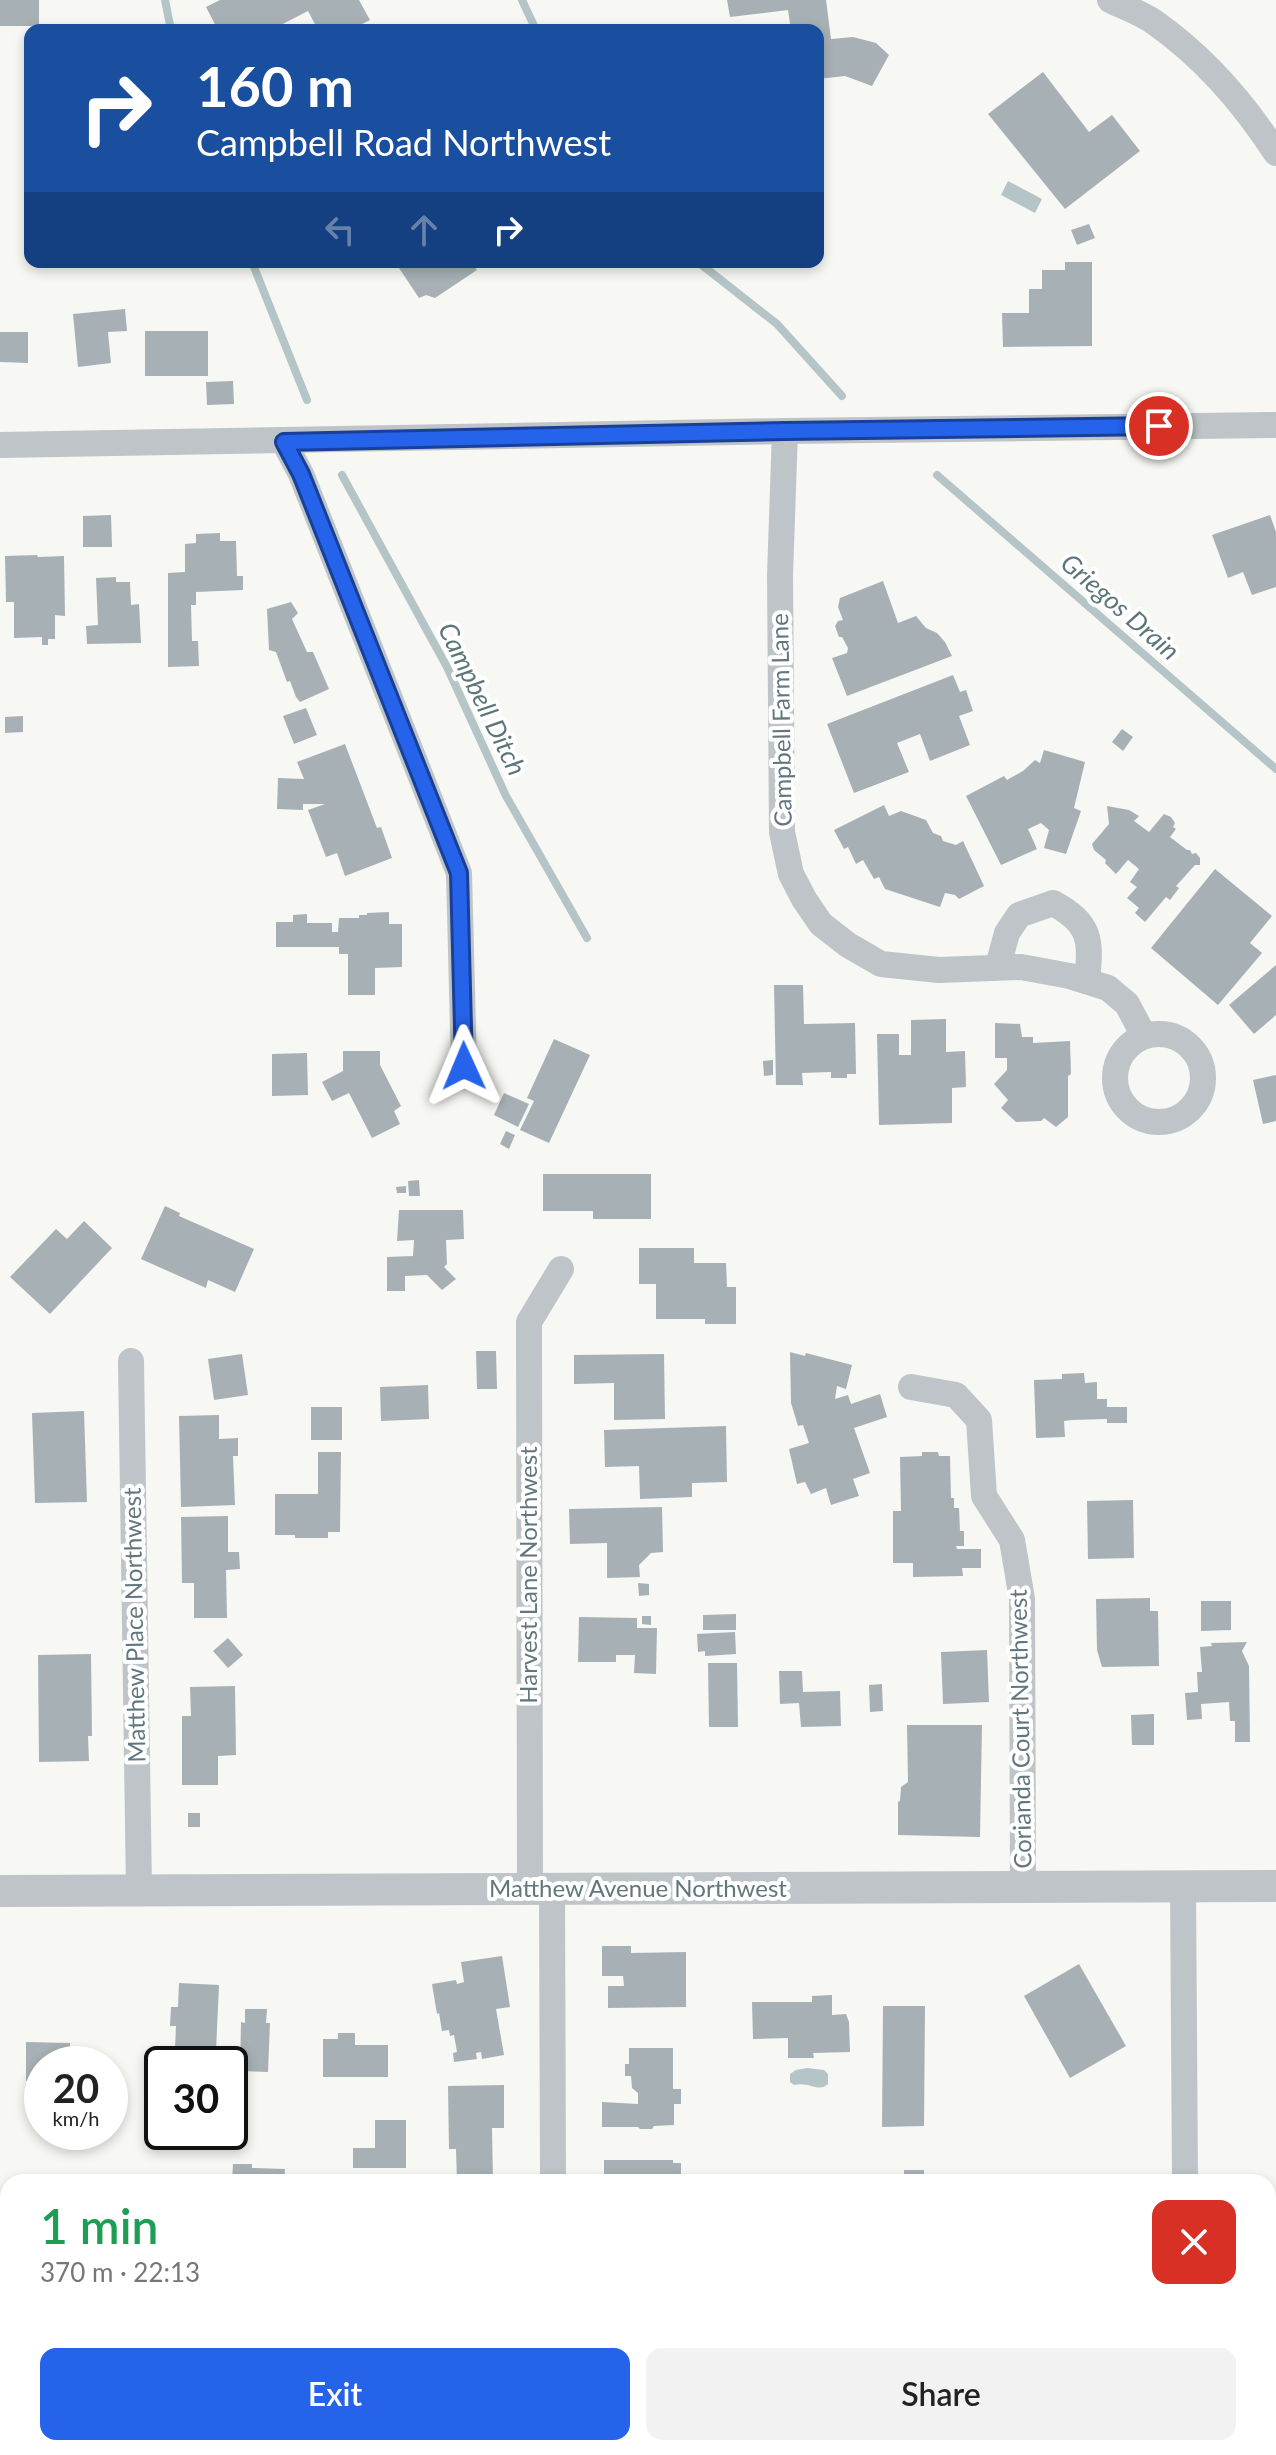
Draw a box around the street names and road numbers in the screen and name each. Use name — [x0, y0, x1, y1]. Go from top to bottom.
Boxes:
street label: Campbell Farm Lane — [764, 613, 797, 827]
street label: Harvest Lane Northwest — [513, 1446, 542, 1704]
street label: Matthew Place Northwest — [117, 1487, 150, 1763]
street label: Corianda Court Northwest — [1003, 1589, 1036, 1869]
street label: Matthew Avenue Northwest — [489, 1873, 787, 1902]

